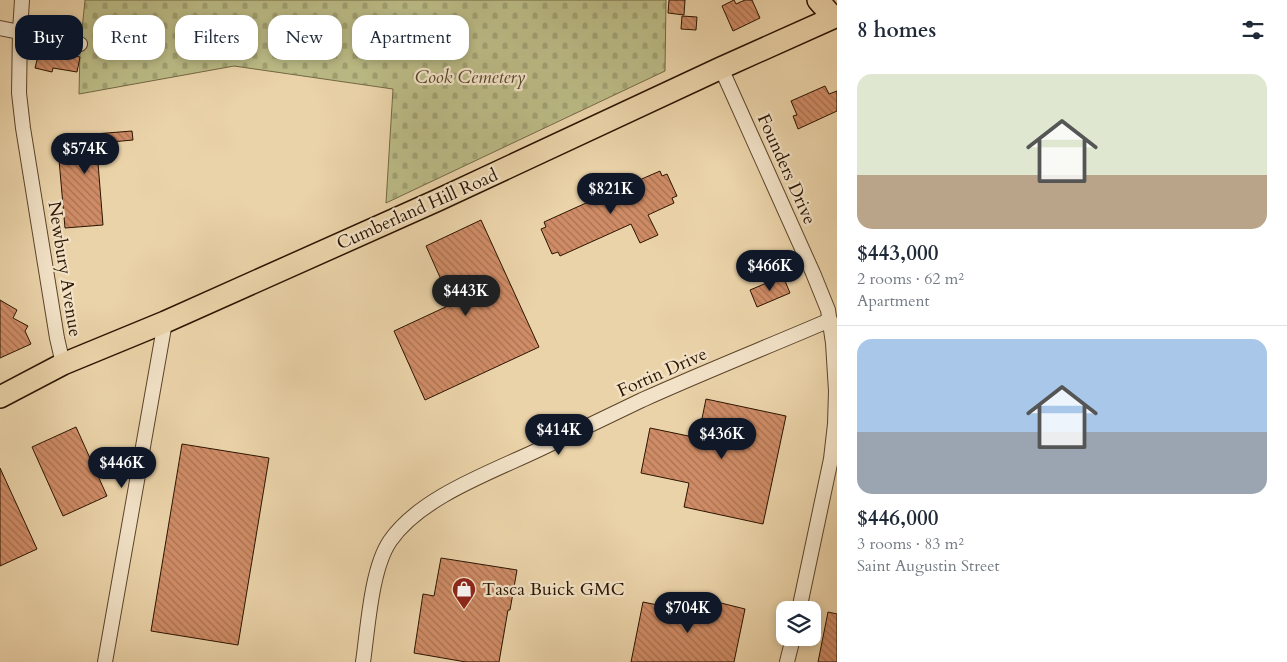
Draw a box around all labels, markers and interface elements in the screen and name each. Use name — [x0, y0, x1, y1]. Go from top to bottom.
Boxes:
chip: Buy — [15, 15, 83, 60]
chip: Rent — [93, 15, 165, 60]
chip: Filters — [175, 15, 258, 60]
chip: New — [268, 15, 342, 60]
chip: Apartment — [352, 15, 469, 60]
text: 8 homes — [857, 16, 936, 45]
icon: filters — [1239, 16, 1267, 44]
park label: Cook Cemetery — [415, 65, 525, 90]
icon: home — [1017, 106, 1107, 196]
street label: Founders Drive — [751, 110, 822, 229]
pin: $574K — [50, 132, 120, 175]
text: $574K — [62, 138, 108, 160]
street label: Cumberland Hill Road — [333, 162, 502, 256]
pin: $821K — [576, 172, 646, 215]
text: $821K — [588, 178, 634, 200]
street label: Newbury Avenue — [41, 200, 88, 339]
text: $443,000 — [857, 239, 938, 268]
pin: $466K — [735, 250, 805, 292]
text: $466K — [747, 255, 793, 277]
text: 2 rooms · 62 m² — [857, 268, 964, 290]
pin: $443K — [431, 274, 501, 317]
text: $443K — [443, 280, 489, 302]
text: Apartment — [857, 290, 930, 312]
street label: Fortin Drive — [613, 342, 711, 403]
icon: home — [1017, 372, 1107, 462]
pin: $414K — [524, 414, 594, 456]
pin: $436K — [687, 418, 757, 460]
text: $414K — [536, 419, 582, 441]
text: $436K — [699, 423, 745, 445]
pin: $446K — [87, 446, 157, 489]
text: $446K — [99, 452, 145, 474]
text: $446,000 — [857, 504, 938, 533]
text: 3 rooms · 83 m² — [857, 533, 964, 555]
text: Saint Augustin Street — [857, 555, 1000, 577]
shop icon: Tasca Buick GMC — [451, 576, 477, 610]
place label: Tasca Buick GMC — [482, 577, 625, 602]
pin: $704K — [653, 592, 723, 634]
text: $704K — [665, 597, 711, 619]
map controls — [776, 601, 821, 646]
button: layers — [776, 601, 821, 646]

